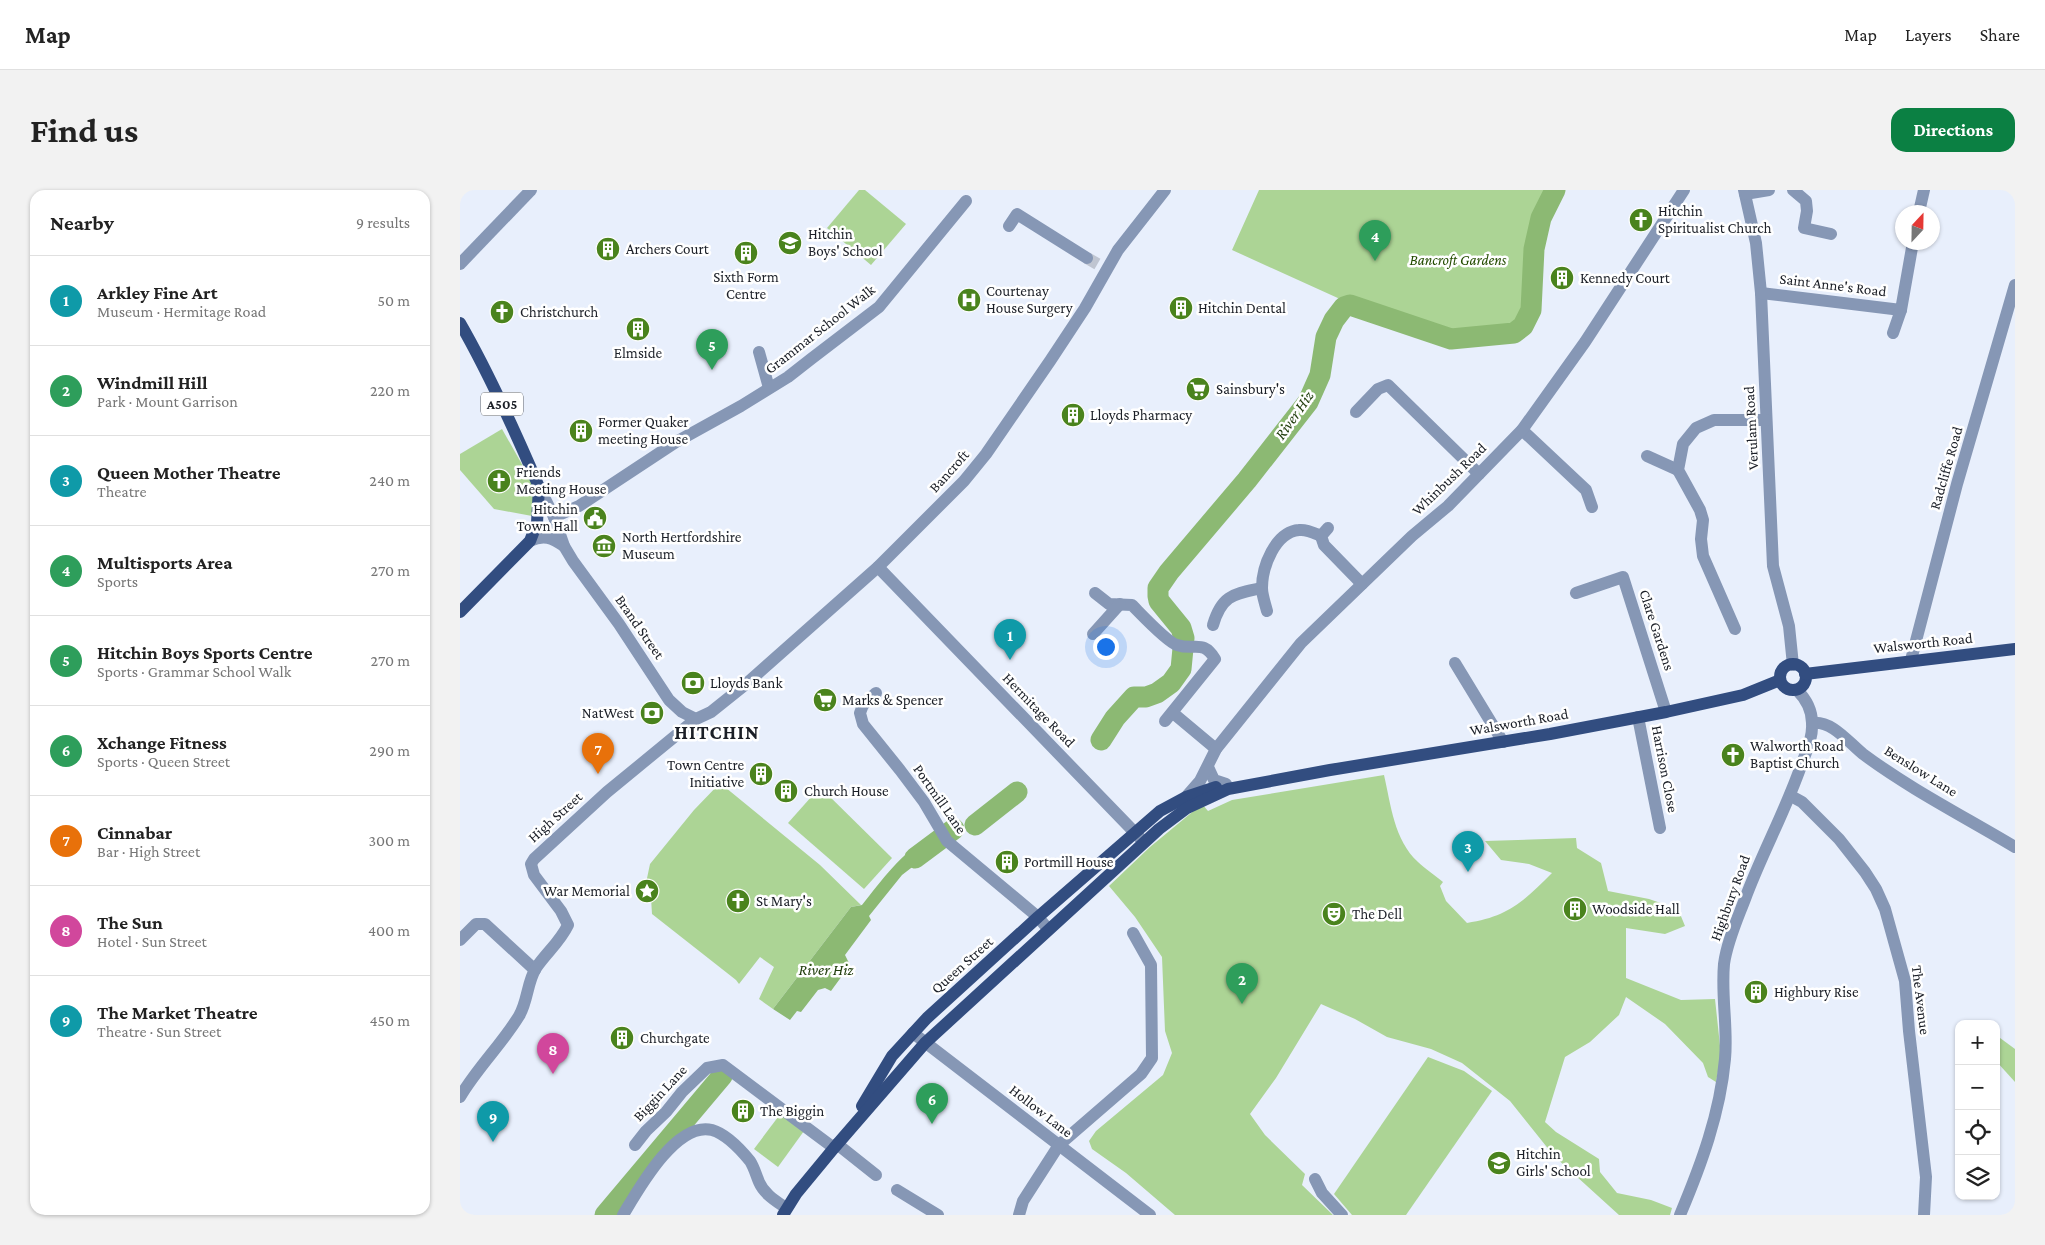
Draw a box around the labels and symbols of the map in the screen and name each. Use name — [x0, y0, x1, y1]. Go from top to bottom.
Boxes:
place label: Hitchin Spiritualist Church — [1658, 203, 1772, 237]
north arrow — [1895, 205, 1940, 250]
church icon: Hitchin Spiritualist Church — [1628, 207, 1654, 233]
pin: 4 — [1359, 220, 1391, 261]
place label: Hitchin Boys' School — [808, 226, 883, 260]
school or university icon: Hitchin Boys' School — [777, 230, 803, 256]
building icon: Archers Court — [595, 236, 621, 262]
building icon: Sixth Form Centre — [733, 240, 759, 266]
place label: Archers Court — [626, 241, 710, 257]
park label: Bancroft Gardens — [1410, 252, 1507, 269]
building icon: Kennedy Court — [1549, 265, 1575, 291]
place label: Sixth Form Centre — [713, 269, 779, 302]
place label: Kennedy Court — [1580, 270, 1671, 287]
street label: Saint Anne's Road — [1779, 271, 1887, 300]
street label: Grammar School Walk — [762, 281, 879, 377]
place label: Courtenay House Surgery — [986, 283, 1073, 317]
hospital icon: Courtenay House Surgery — [956, 287, 982, 313]
building icon: Hitchin Dental — [1168, 295, 1194, 321]
church icon: Christchurch — [489, 299, 515, 325]
place label: Hitchin Dental — [1198, 300, 1286, 316]
place label: Christchurch — [520, 304, 598, 320]
building icon: Elmside — [625, 316, 651, 342]
pin: 5 — [696, 329, 728, 370]
place label: Elmside — [614, 345, 663, 361]
supermarket icon: Sainsbury's — [1185, 376, 1211, 402]
place label: Sainsbury's — [1216, 381, 1285, 398]
street label: Verulam Road — [1741, 386, 1761, 470]
water label: River Hiz — [1271, 387, 1317, 443]
road number: A505 — [481, 392, 523, 415]
building icon: Lloyds Pharmacy — [1060, 402, 1086, 428]
place label: Lloyds Pharmacy — [1090, 407, 1192, 424]
place label: Former Quaker meeting House — [598, 414, 689, 448]
building icon: Former Quaker meeting House — [568, 418, 594, 444]
street label: Radcliffe Road — [1927, 425, 1966, 511]
street label: Whinbush Road — [1409, 440, 1489, 518]
street label: Bancroft — [926, 446, 973, 495]
place label: Friends Meeting House — [516, 464, 607, 498]
church icon: Friends Meeting House — [486, 468, 512, 494]
place label: Hitchin Town Hall — [516, 501, 578, 534]
public building icon: Hitchin Town Hall — [582, 505, 608, 531]
place label: North Hertfordshire Museum — [622, 529, 742, 562]
museum icon: North Hertfordshire Museum — [591, 533, 617, 559]
street label: Clare Gardens — [1636, 588, 1678, 673]
street label: Brand Street — [612, 592, 668, 663]
pin: 1 — [994, 619, 1026, 660]
street label: Walsworth Road — [1873, 630, 1974, 656]
your location — [1093, 634, 1119, 660]
bank icon: Lloyds Bank — [680, 670, 706, 696]
street label: Hermitage Road — [999, 670, 1078, 751]
place label: Lloyds Bank — [710, 675, 783, 692]
supermarket icon: Marks & Spencer — [812, 687, 838, 713]
place label: Marks & Spencer — [842, 692, 944, 709]
bank icon: NatWest — [639, 700, 665, 726]
place label: NatWest — [582, 705, 635, 721]
street label: Walsworth Road — [1469, 705, 1570, 739]
district label: HITCHIN — [674, 721, 760, 743]
street label: Harrison Close — [1649, 724, 1681, 814]
pin: 7 — [582, 733, 614, 774]
place label: Walworth Road Baptist Church — [1750, 738, 1844, 772]
church icon: Walworth Road Baptist Church — [1720, 742, 1746, 768]
street label: Benslow Lane — [1882, 742, 1961, 800]
place label: Town Centre Initiative — [667, 757, 744, 790]
building icon: Town Centre Initiative — [748, 761, 774, 787]
street label: Portmill Lane — [910, 761, 970, 837]
building icon: Church House — [773, 778, 799, 804]
place label: Church House — [804, 783, 889, 799]
street label: High Street — [525, 788, 587, 846]
pin: 3 — [1452, 831, 1484, 872]
building icon: Portmill House — [994, 849, 1020, 875]
street label: Highbury Road — [1707, 853, 1754, 943]
place label: Portmill House — [1024, 854, 1114, 870]
place icon: War Memorial — [634, 878, 660, 904]
place label: War Memorial — [543, 883, 630, 899]
church icon: St Mary's — [725, 888, 751, 914]
place label: St Mary's — [756, 893, 812, 910]
building icon: Woodside Hall — [1562, 896, 1588, 922]
theatre icon: The Dell — [1321, 901, 1347, 927]
place label: Woodside Hall — [1592, 901, 1680, 917]
place label: The Dell — [1352, 906, 1402, 922]
street label: Queen Street — [928, 933, 997, 997]
water label: River Hiz — [798, 961, 855, 978]
pin: 2 — [1226, 963, 1258, 1004]
street label: The Avenue — [1909, 964, 1933, 1036]
building icon: Highbury Rise — [1743, 979, 1769, 1005]
place label: Highbury Rise — [1774, 984, 1859, 1001]
building icon: Churchgate — [609, 1025, 635, 1051]
place label: Churchgate — [640, 1030, 710, 1047]
pin: 8 — [537, 1033, 569, 1074]
street label: Biggin Lane — [630, 1061, 691, 1125]
street label: Hollow Lane — [1006, 1081, 1076, 1141]
pin: 6 — [916, 1083, 948, 1124]
building icon: The Biggin — [730, 1098, 756, 1124]
pin: 9 — [477, 1101, 509, 1142]
place label: The Biggin — [760, 1103, 824, 1120]
place label: Hitchin Girls' School — [1516, 1146, 1591, 1179]
school or university icon: Hitchin Girls' School — [1486, 1150, 1512, 1176]

